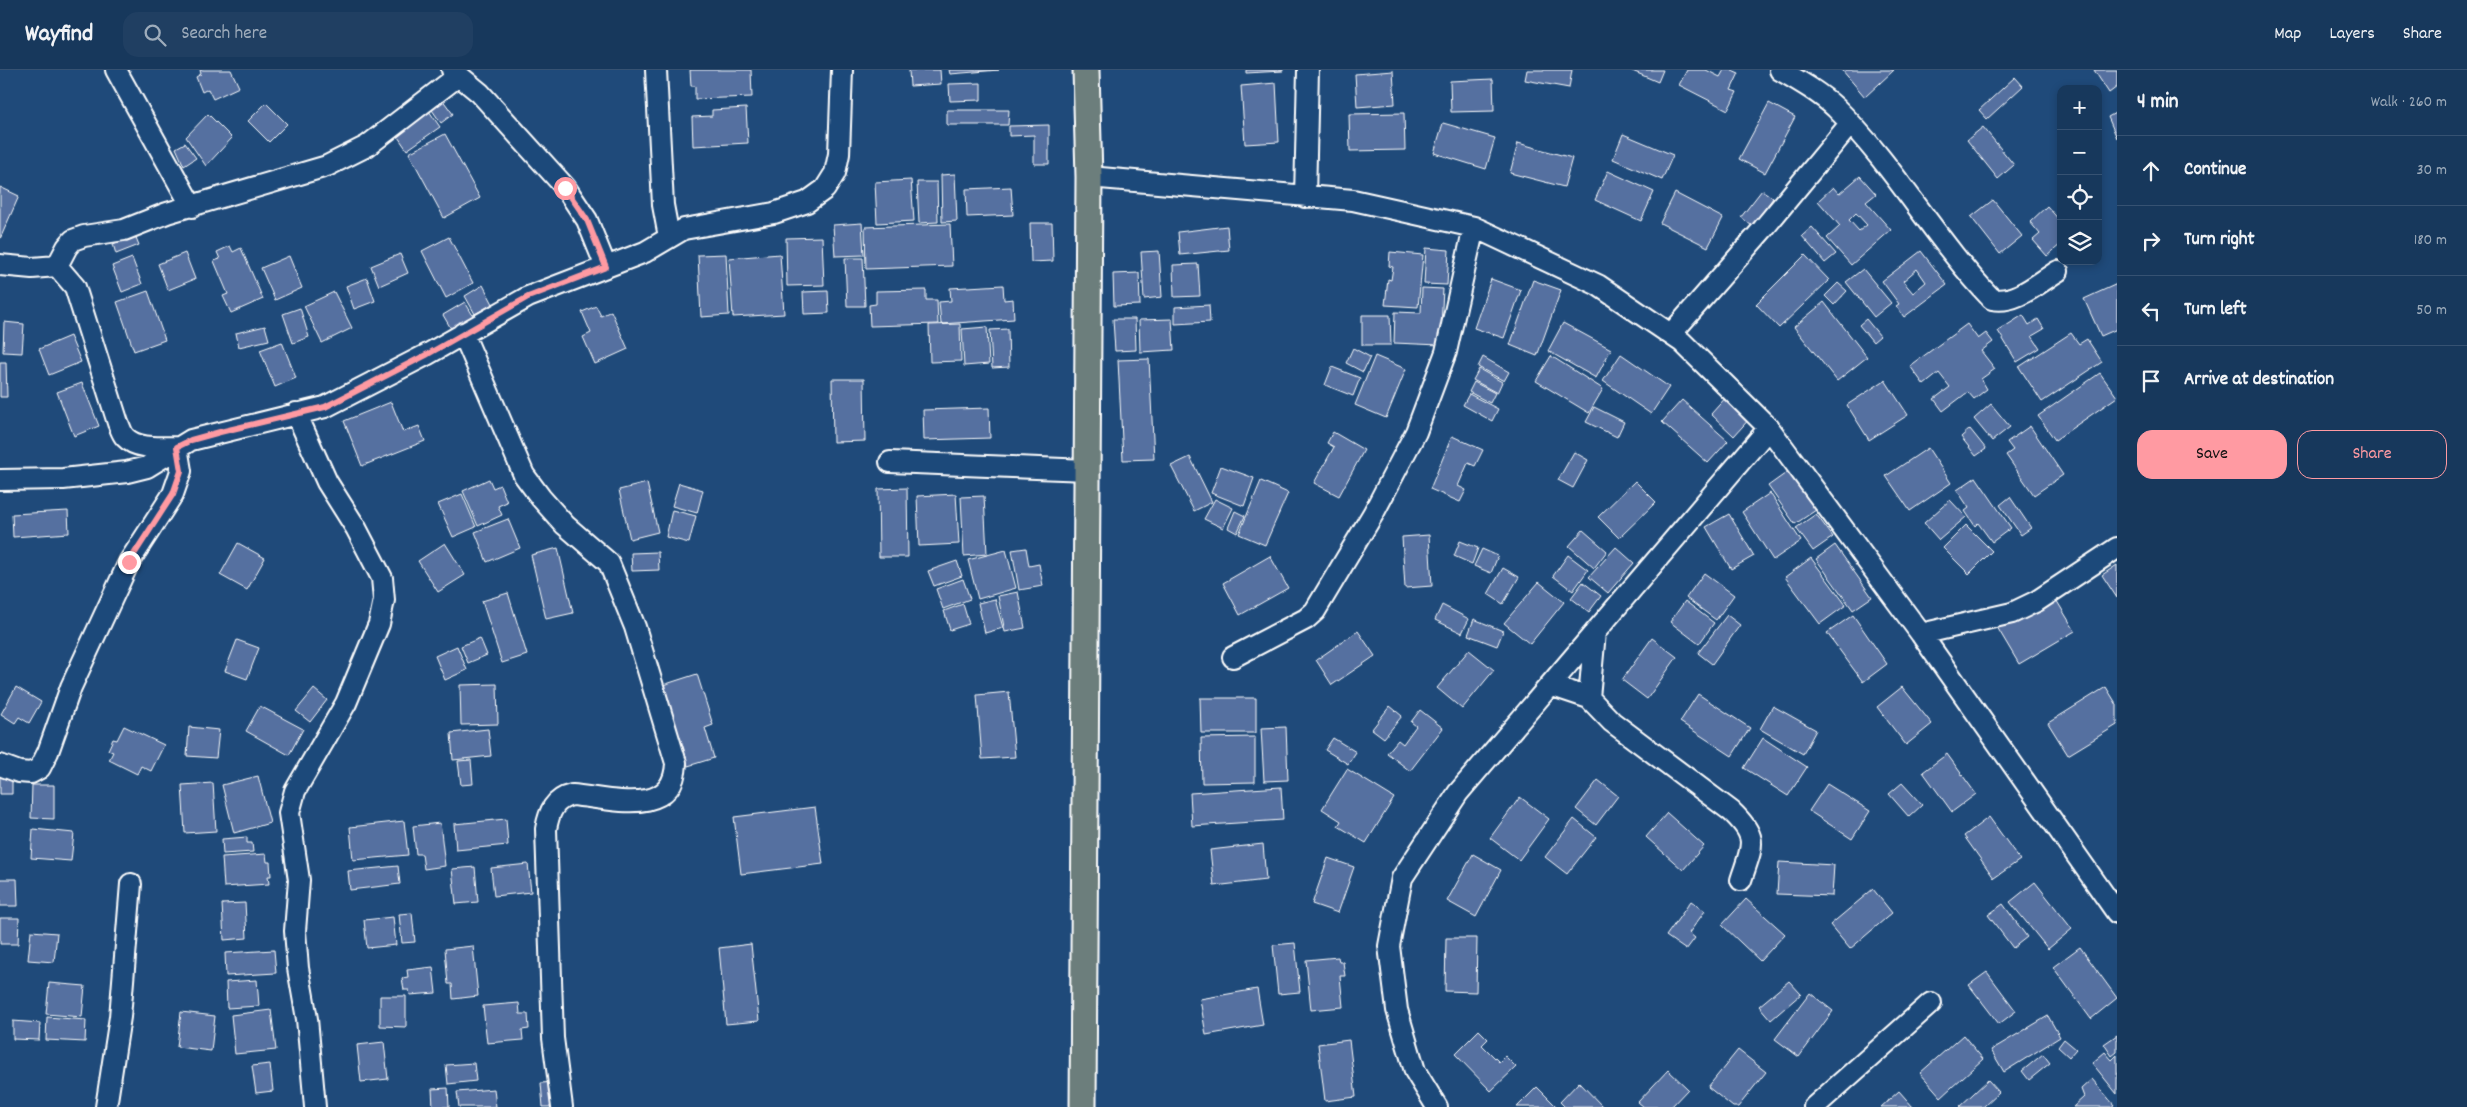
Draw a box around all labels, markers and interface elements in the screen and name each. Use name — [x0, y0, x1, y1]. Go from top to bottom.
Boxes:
search box — [123, 12, 473, 57]
text: Wayfind — [25, 18, 93, 52]
icon: search — [141, 21, 169, 49]
text: Search here — [181, 21, 267, 48]
text: Map — [2274, 22, 2301, 47]
text: Layers — [2329, 22, 2375, 47]
text: Share — [2403, 22, 2442, 47]
map controls — [2057, 85, 2102, 265]
button: + — [2057, 85, 2102, 130]
text: 4 min — [2137, 88, 2179, 118]
text: Walk · 260 m — [2371, 91, 2447, 114]
button: − — [2057, 130, 2102, 175]
icon: ahead — [2137, 157, 2165, 185]
text: Continue — [2184, 157, 2246, 184]
text: 30 m — [2417, 159, 2447, 182]
button: locate — [2057, 175, 2102, 220]
route start — [554, 177, 577, 200]
button: layers — [2057, 220, 2102, 265]
icon: right — [2137, 227, 2165, 255]
text: Turn right — [2184, 227, 2255, 254]
text: 180 m — [2414, 229, 2447, 252]
icon: left — [2137, 297, 2165, 325]
text: Turn left — [2184, 297, 2247, 324]
text: 50 m — [2416, 299, 2447, 322]
icon: arrive — [2137, 367, 2165, 395]
text: Arrive at destination — [2184, 367, 2334, 394]
button: Save — [2137, 430, 2287, 479]
button: Share — [2297, 430, 2447, 479]
route end — [118, 551, 141, 574]

